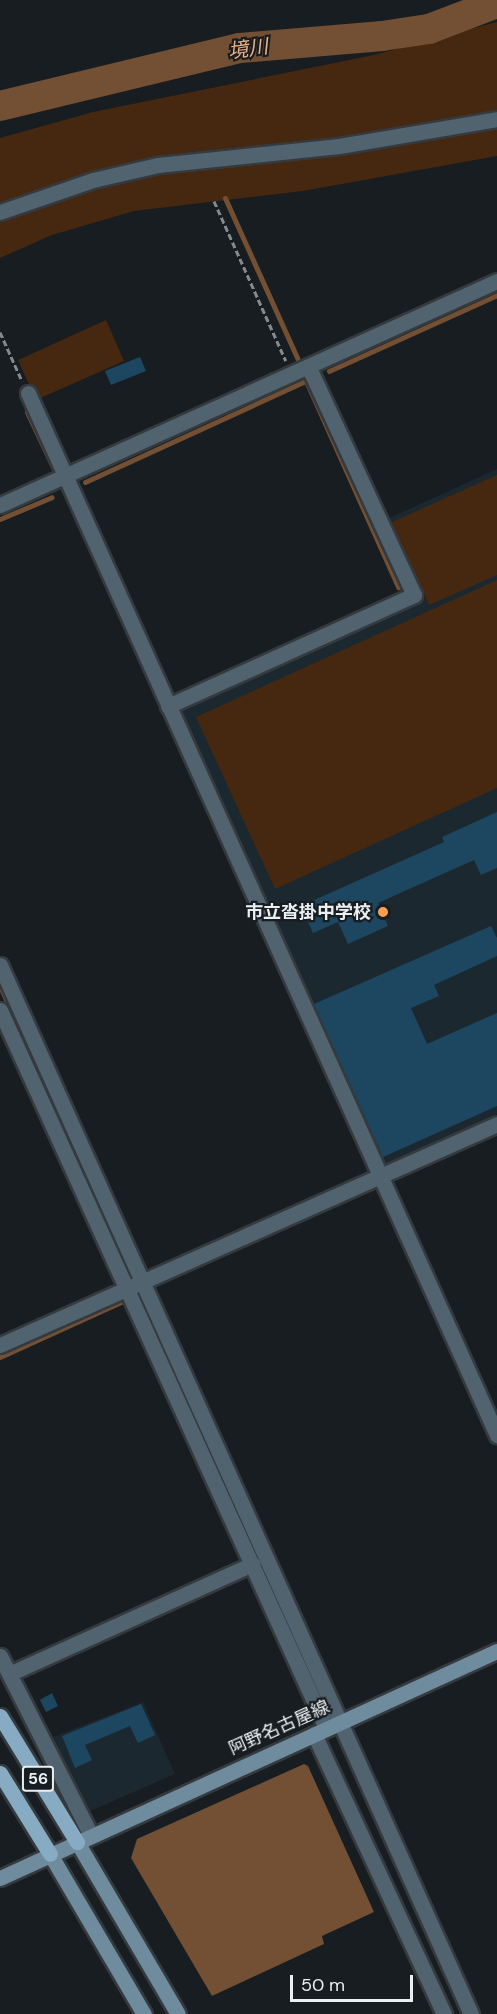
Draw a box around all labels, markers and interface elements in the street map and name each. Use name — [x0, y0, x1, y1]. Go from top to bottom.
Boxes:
water label: 境川 — [227, 34, 269, 64]
place label: 市立沓掛中学校 — [245, 901, 371, 923]
marker: 市立沓掛中学校 — [376, 905, 390, 919]
street label: 阿野名古屋線 — [225, 1696, 333, 1760]
road number: 56 — [22, 1766, 54, 1792]
scale bar — [293, 1963, 416, 2001]
text: 50 m — [301, 1973, 345, 1997]

